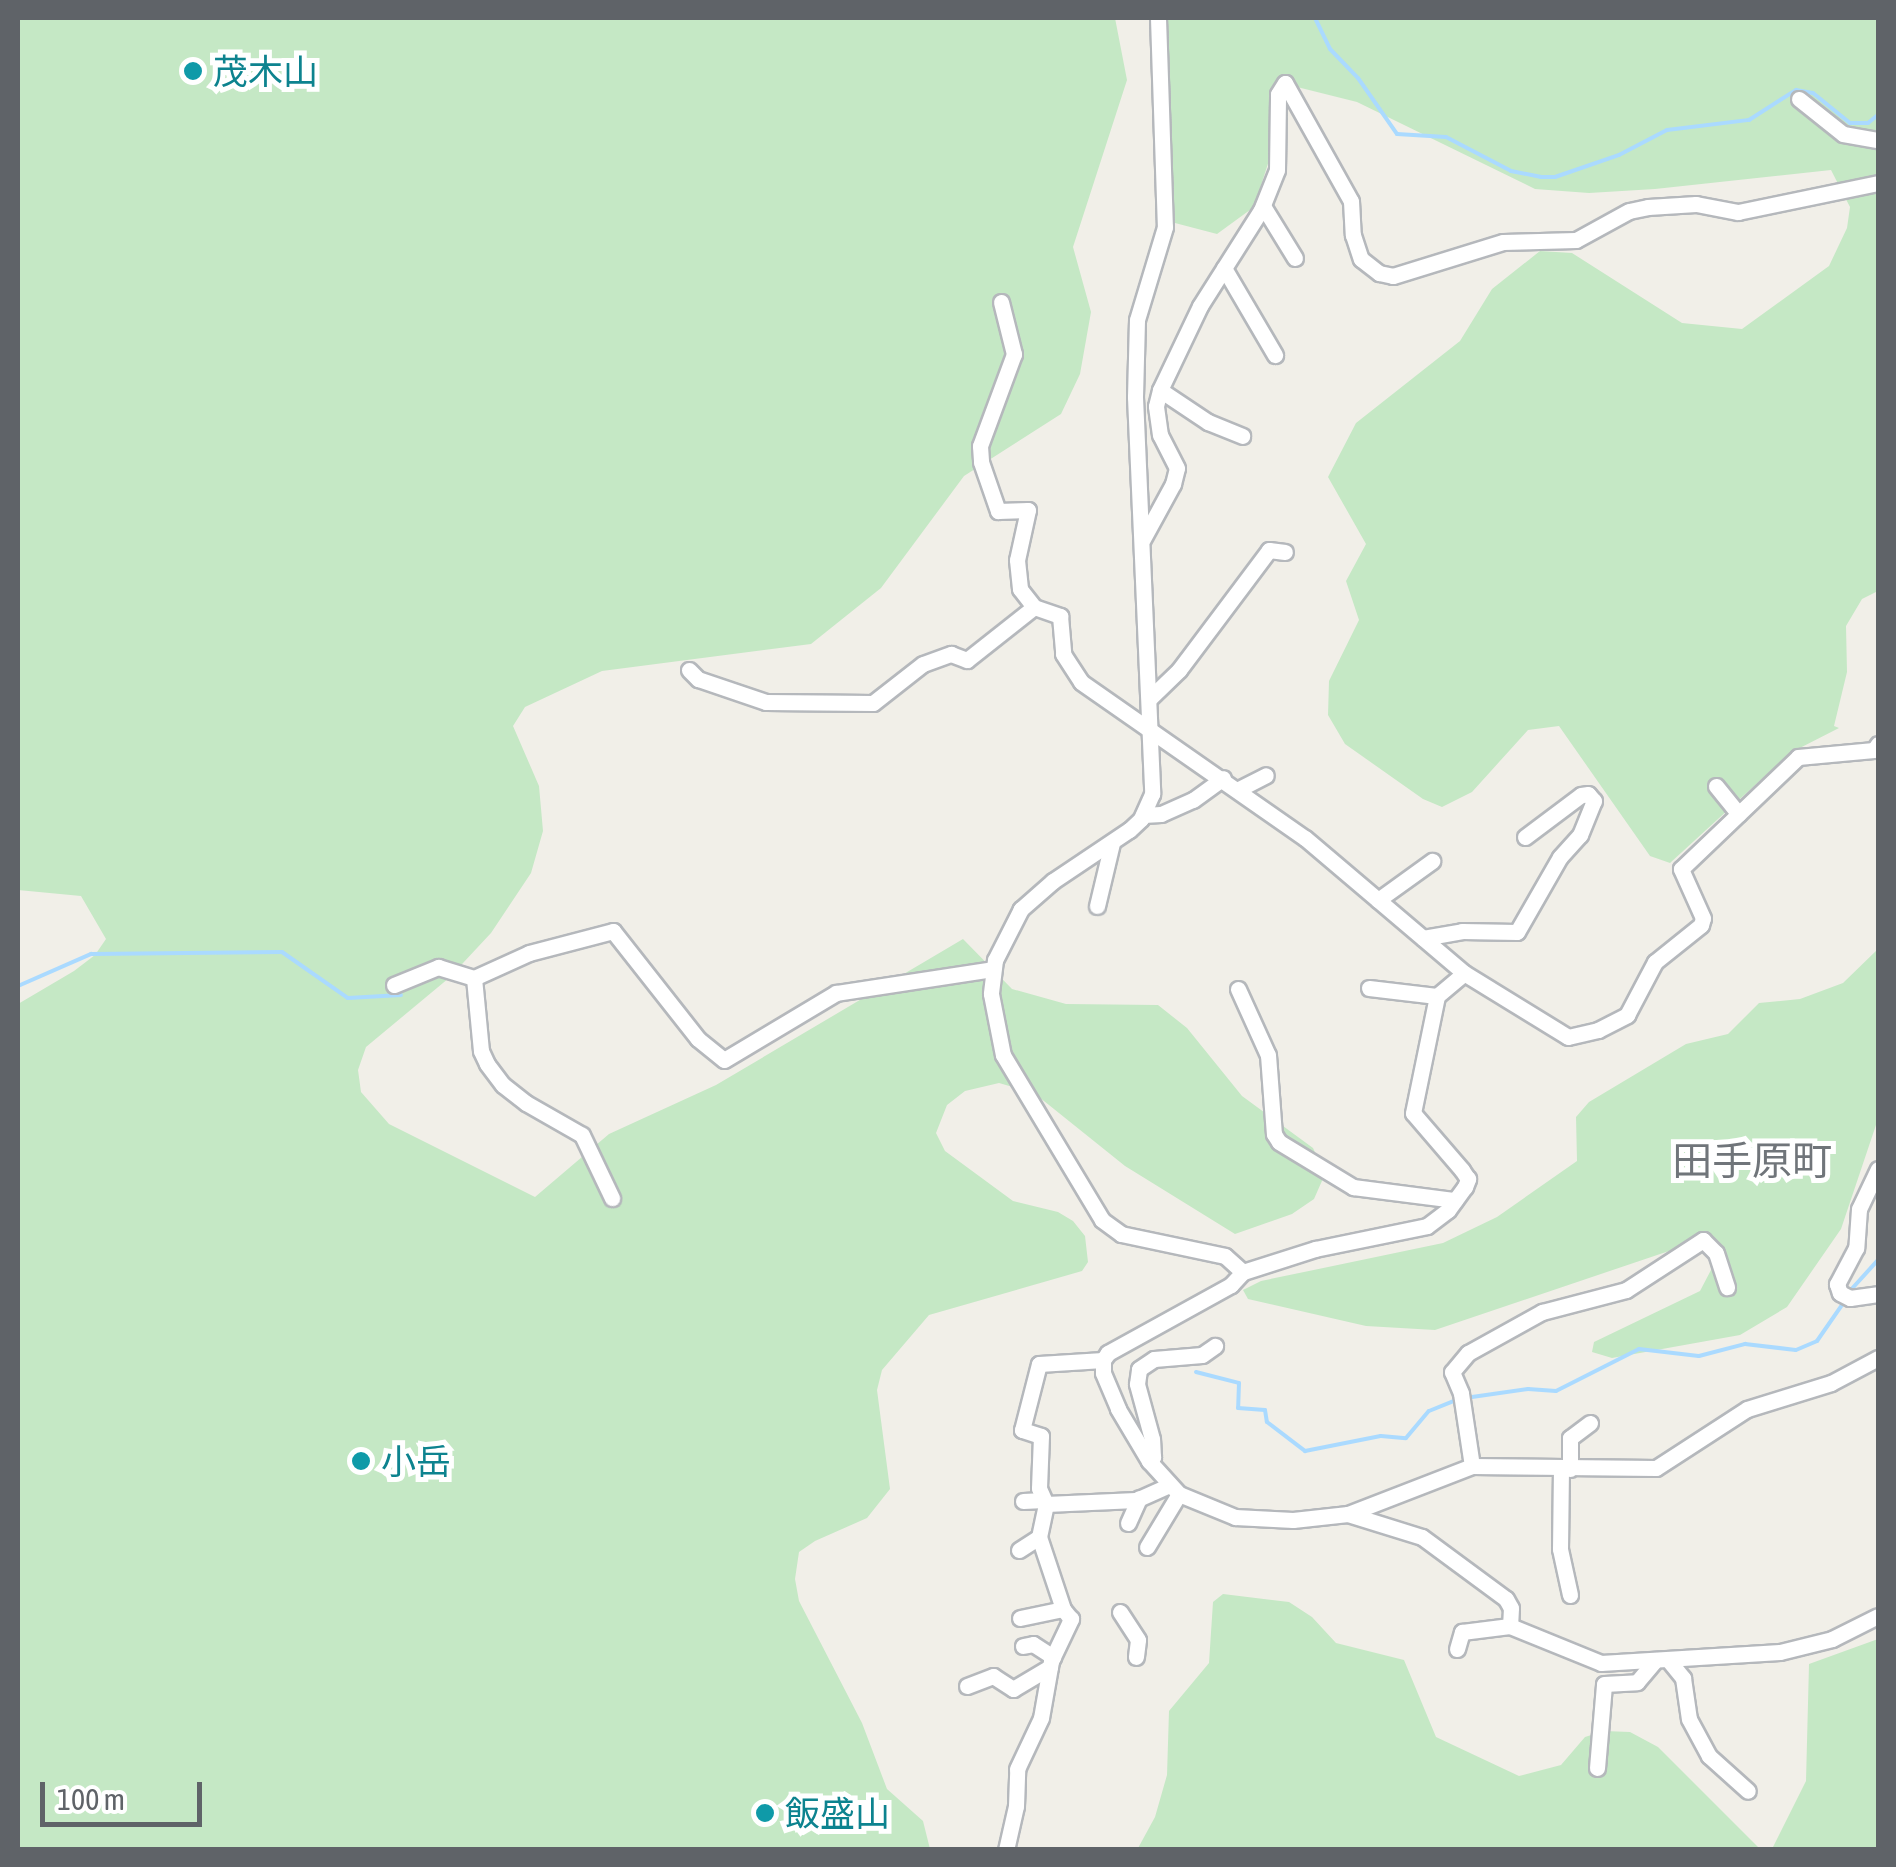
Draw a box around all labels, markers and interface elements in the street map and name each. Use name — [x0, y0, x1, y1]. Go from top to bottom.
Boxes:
place label: 茂木山 — [213, 50, 318, 92]
marker: 茂木山 — [182, 60, 204, 82]
district label: 田手原町 — [1672, 1137, 1832, 1185]
place label: 小岳 — [381, 1440, 451, 1482]
marker: 小岳 — [350, 1450, 372, 1472]
scale bar — [45, 1762, 208, 1824]
text: 100 m — [57, 1782, 125, 1816]
place label: 飯盛山 — [785, 1792, 890, 1834]
marker: 飯盛山 — [754, 1802, 776, 1824]

